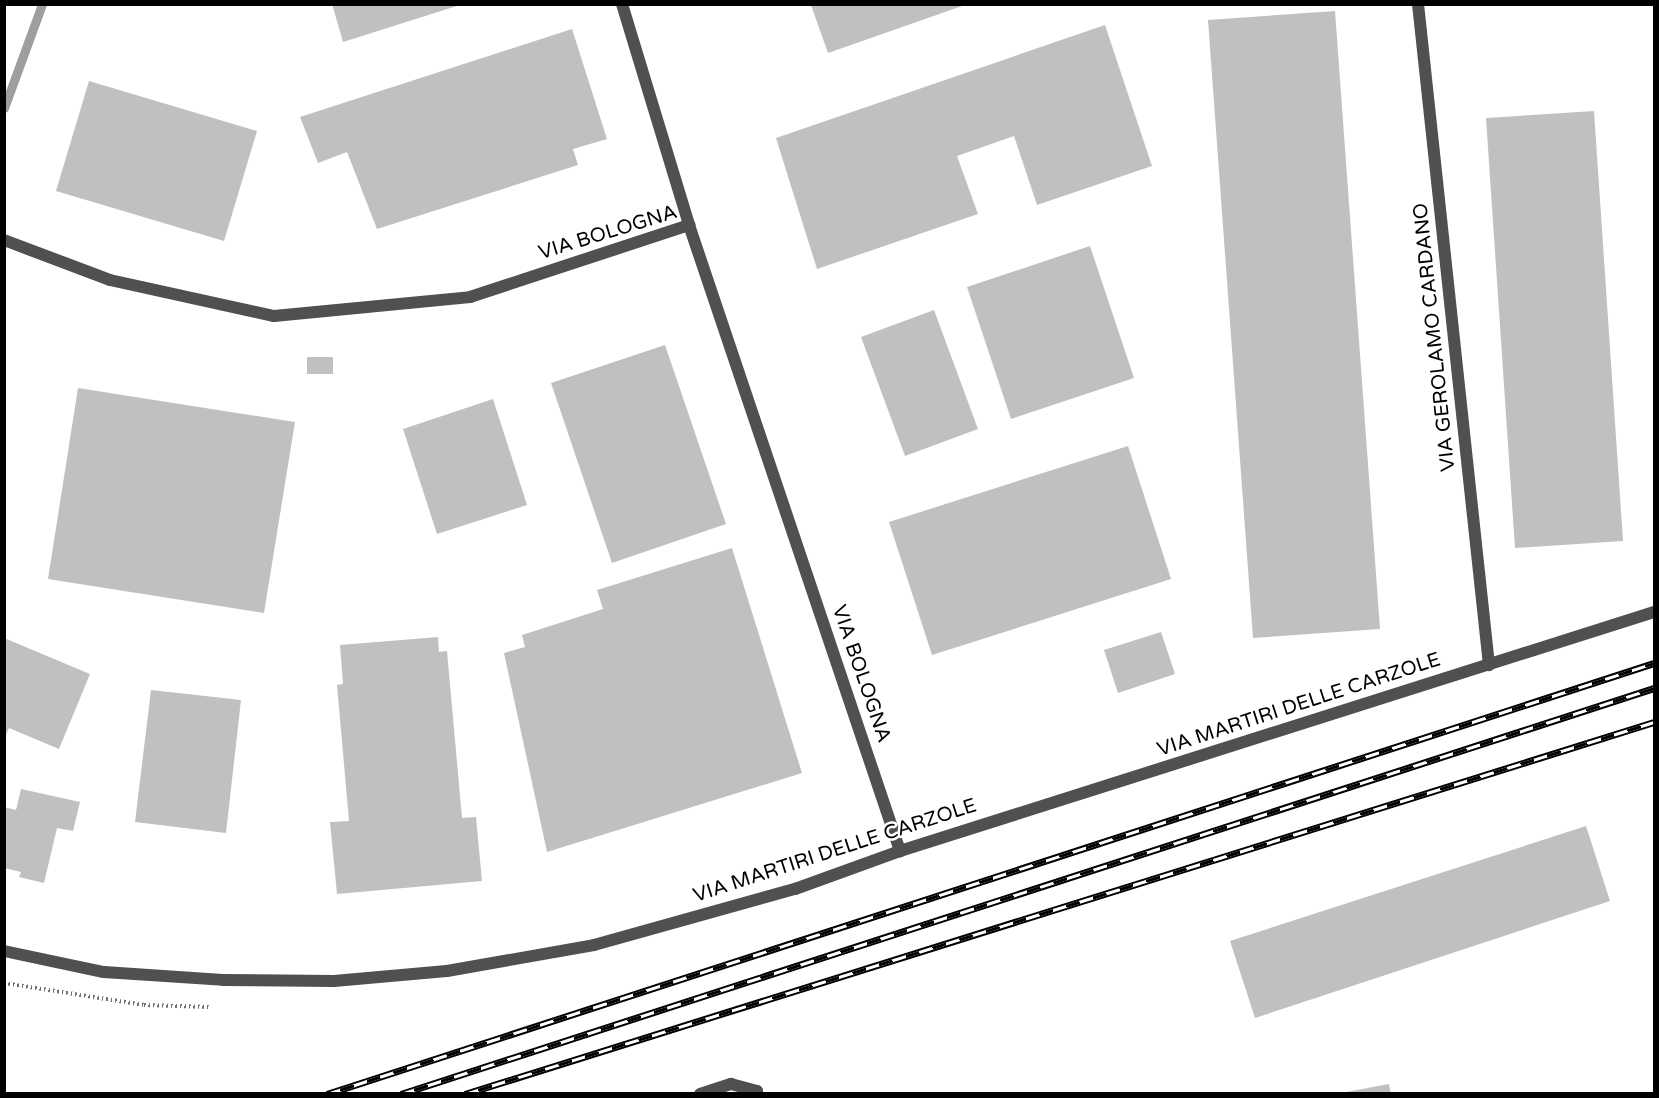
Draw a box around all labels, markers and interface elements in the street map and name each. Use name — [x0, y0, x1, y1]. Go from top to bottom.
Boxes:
street label: VIA BOLOGNA — [536, 201, 680, 265]
street label: VIA GEROLAMO CARDANO — [1409, 202, 1461, 472]
street label: VIA BOLOGNA — [826, 602, 896, 746]
street label: VIA MARTIRI DELLE CARZOLE — [1154, 648, 1444, 762]
street label: VIA MARTIRI DELLE CARZOLE — [690, 794, 980, 908]

